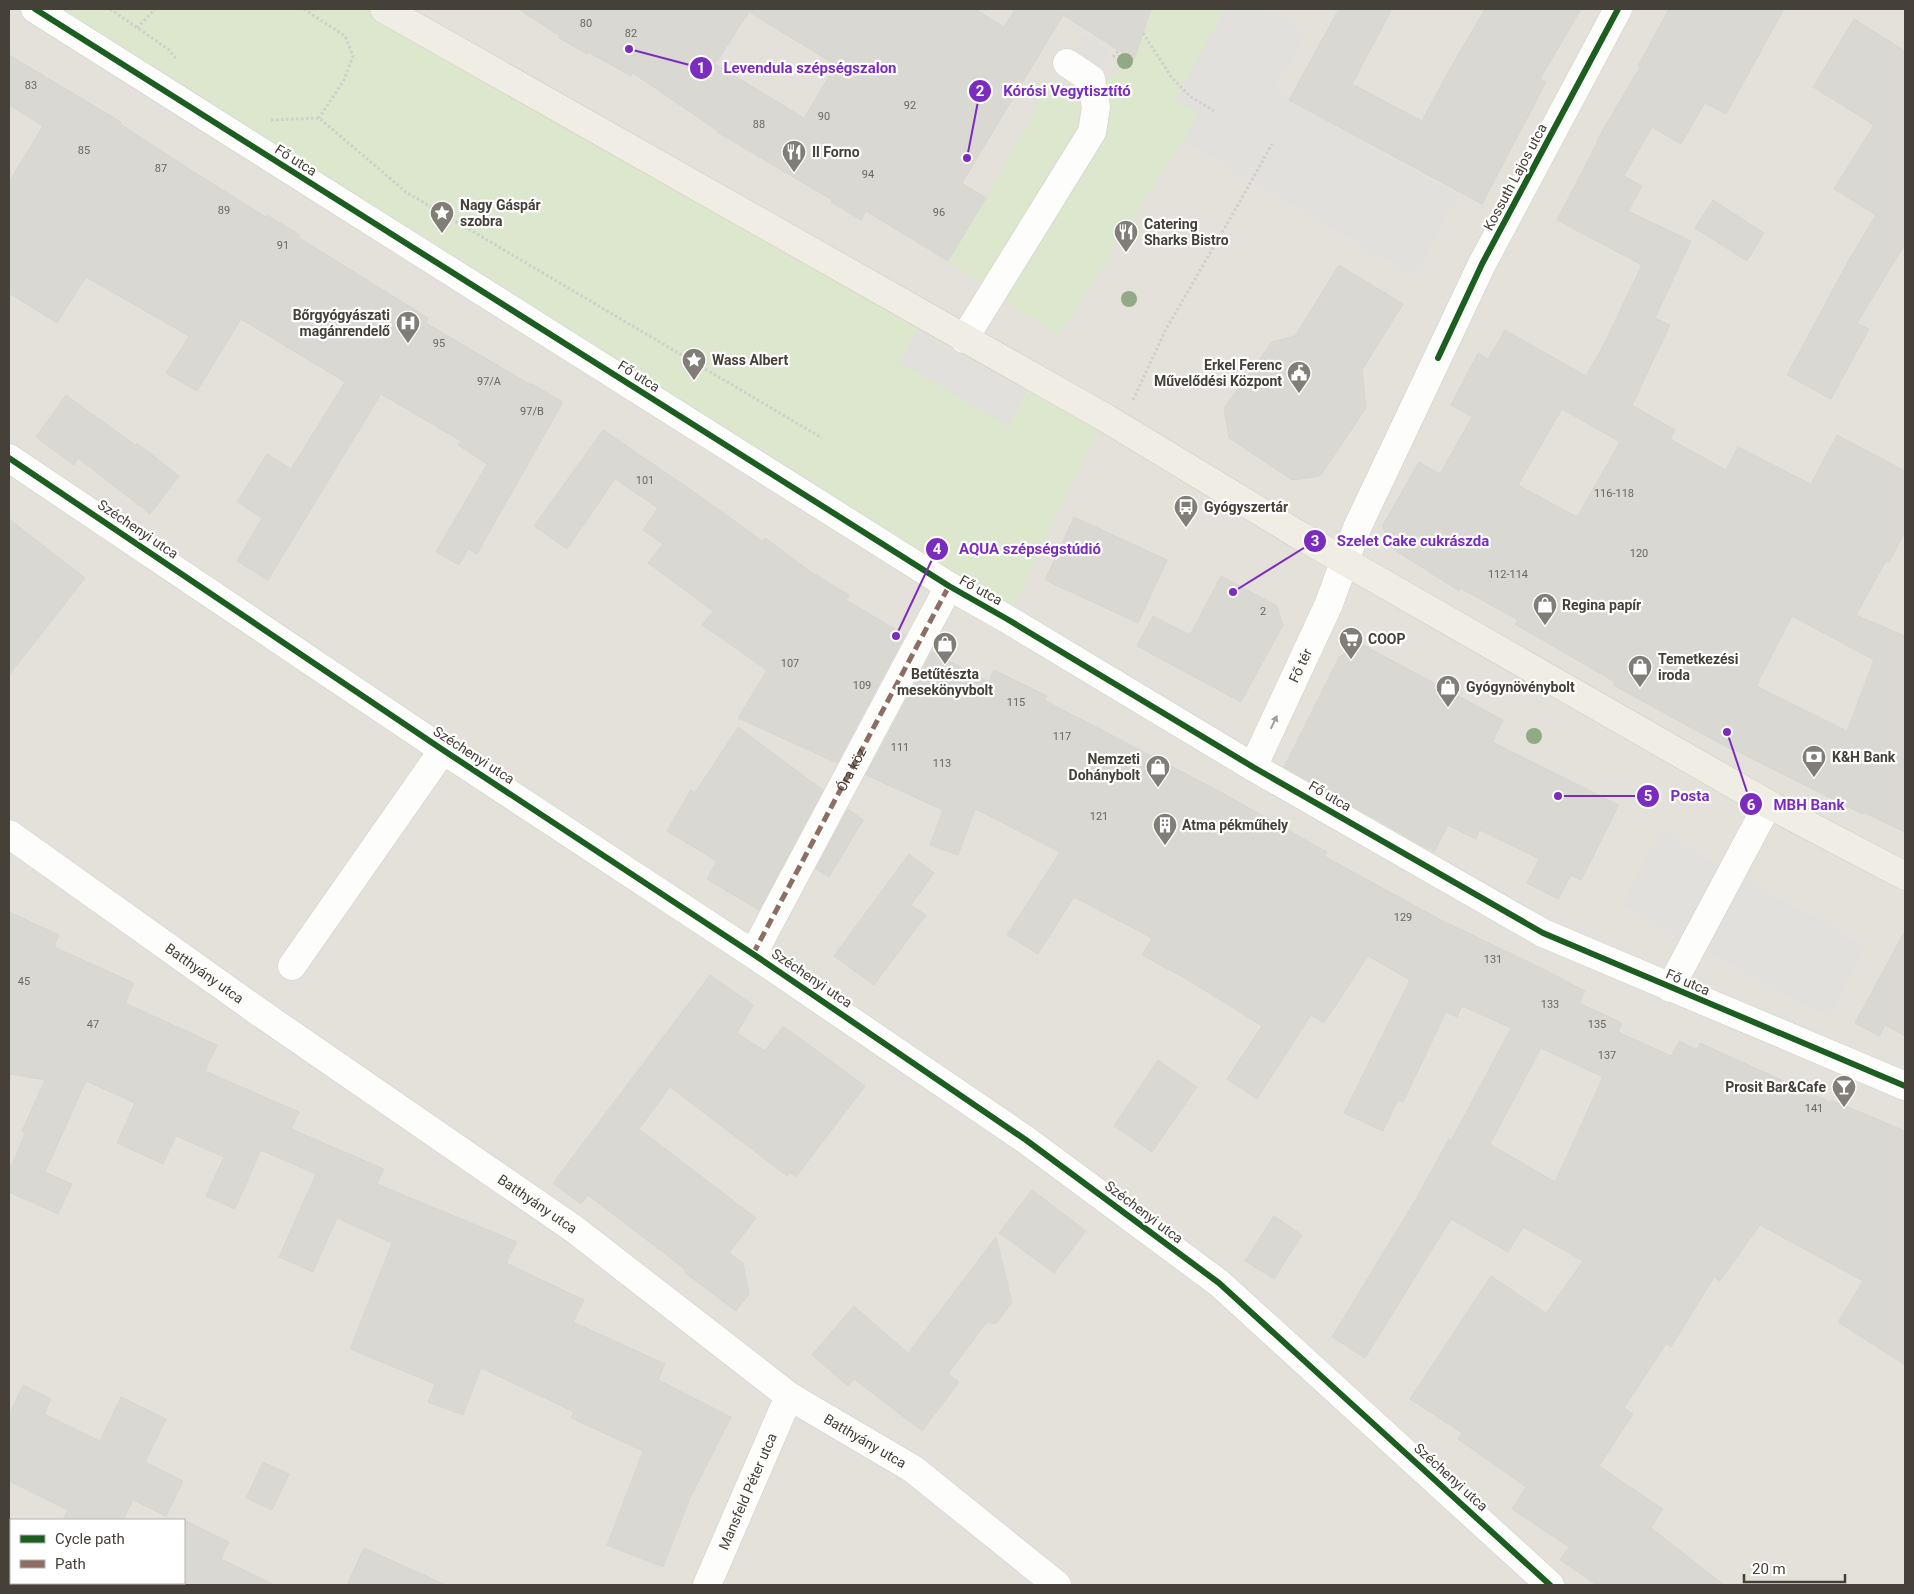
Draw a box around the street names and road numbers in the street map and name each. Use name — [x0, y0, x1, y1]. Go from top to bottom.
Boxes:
street label: Kossuth Lajos utca — [1480, 121, 1550, 233]
street label: Fő utca — [272, 141, 320, 179]
street label: Fő utca — [615, 357, 663, 395]
street label: Széchenyi utca — [95, 496, 181, 562]
street label: Fő utca — [957, 572, 1005, 608]
street label: Fő tér — [1285, 646, 1315, 685]
street label: Széchenyi utca — [430, 723, 518, 787]
street label: Óra köz — [832, 745, 869, 794]
street label: Fő utca — [1306, 777, 1354, 815]
street label: Batthyány utca — [162, 940, 247, 1007]
street label: Széchenyi utca — [769, 945, 855, 1011]
street label: Fő utca — [1664, 966, 1712, 998]
street label: Batthyány utca — [495, 1171, 580, 1237]
street label: Széchenyi utca — [1102, 1177, 1186, 1247]
street label: Batthyány utca — [821, 1410, 909, 1471]
street label: Mansfeld Péter utca — [715, 1431, 780, 1552]
street label: Széchenyi utca — [1411, 1440, 1491, 1514]

